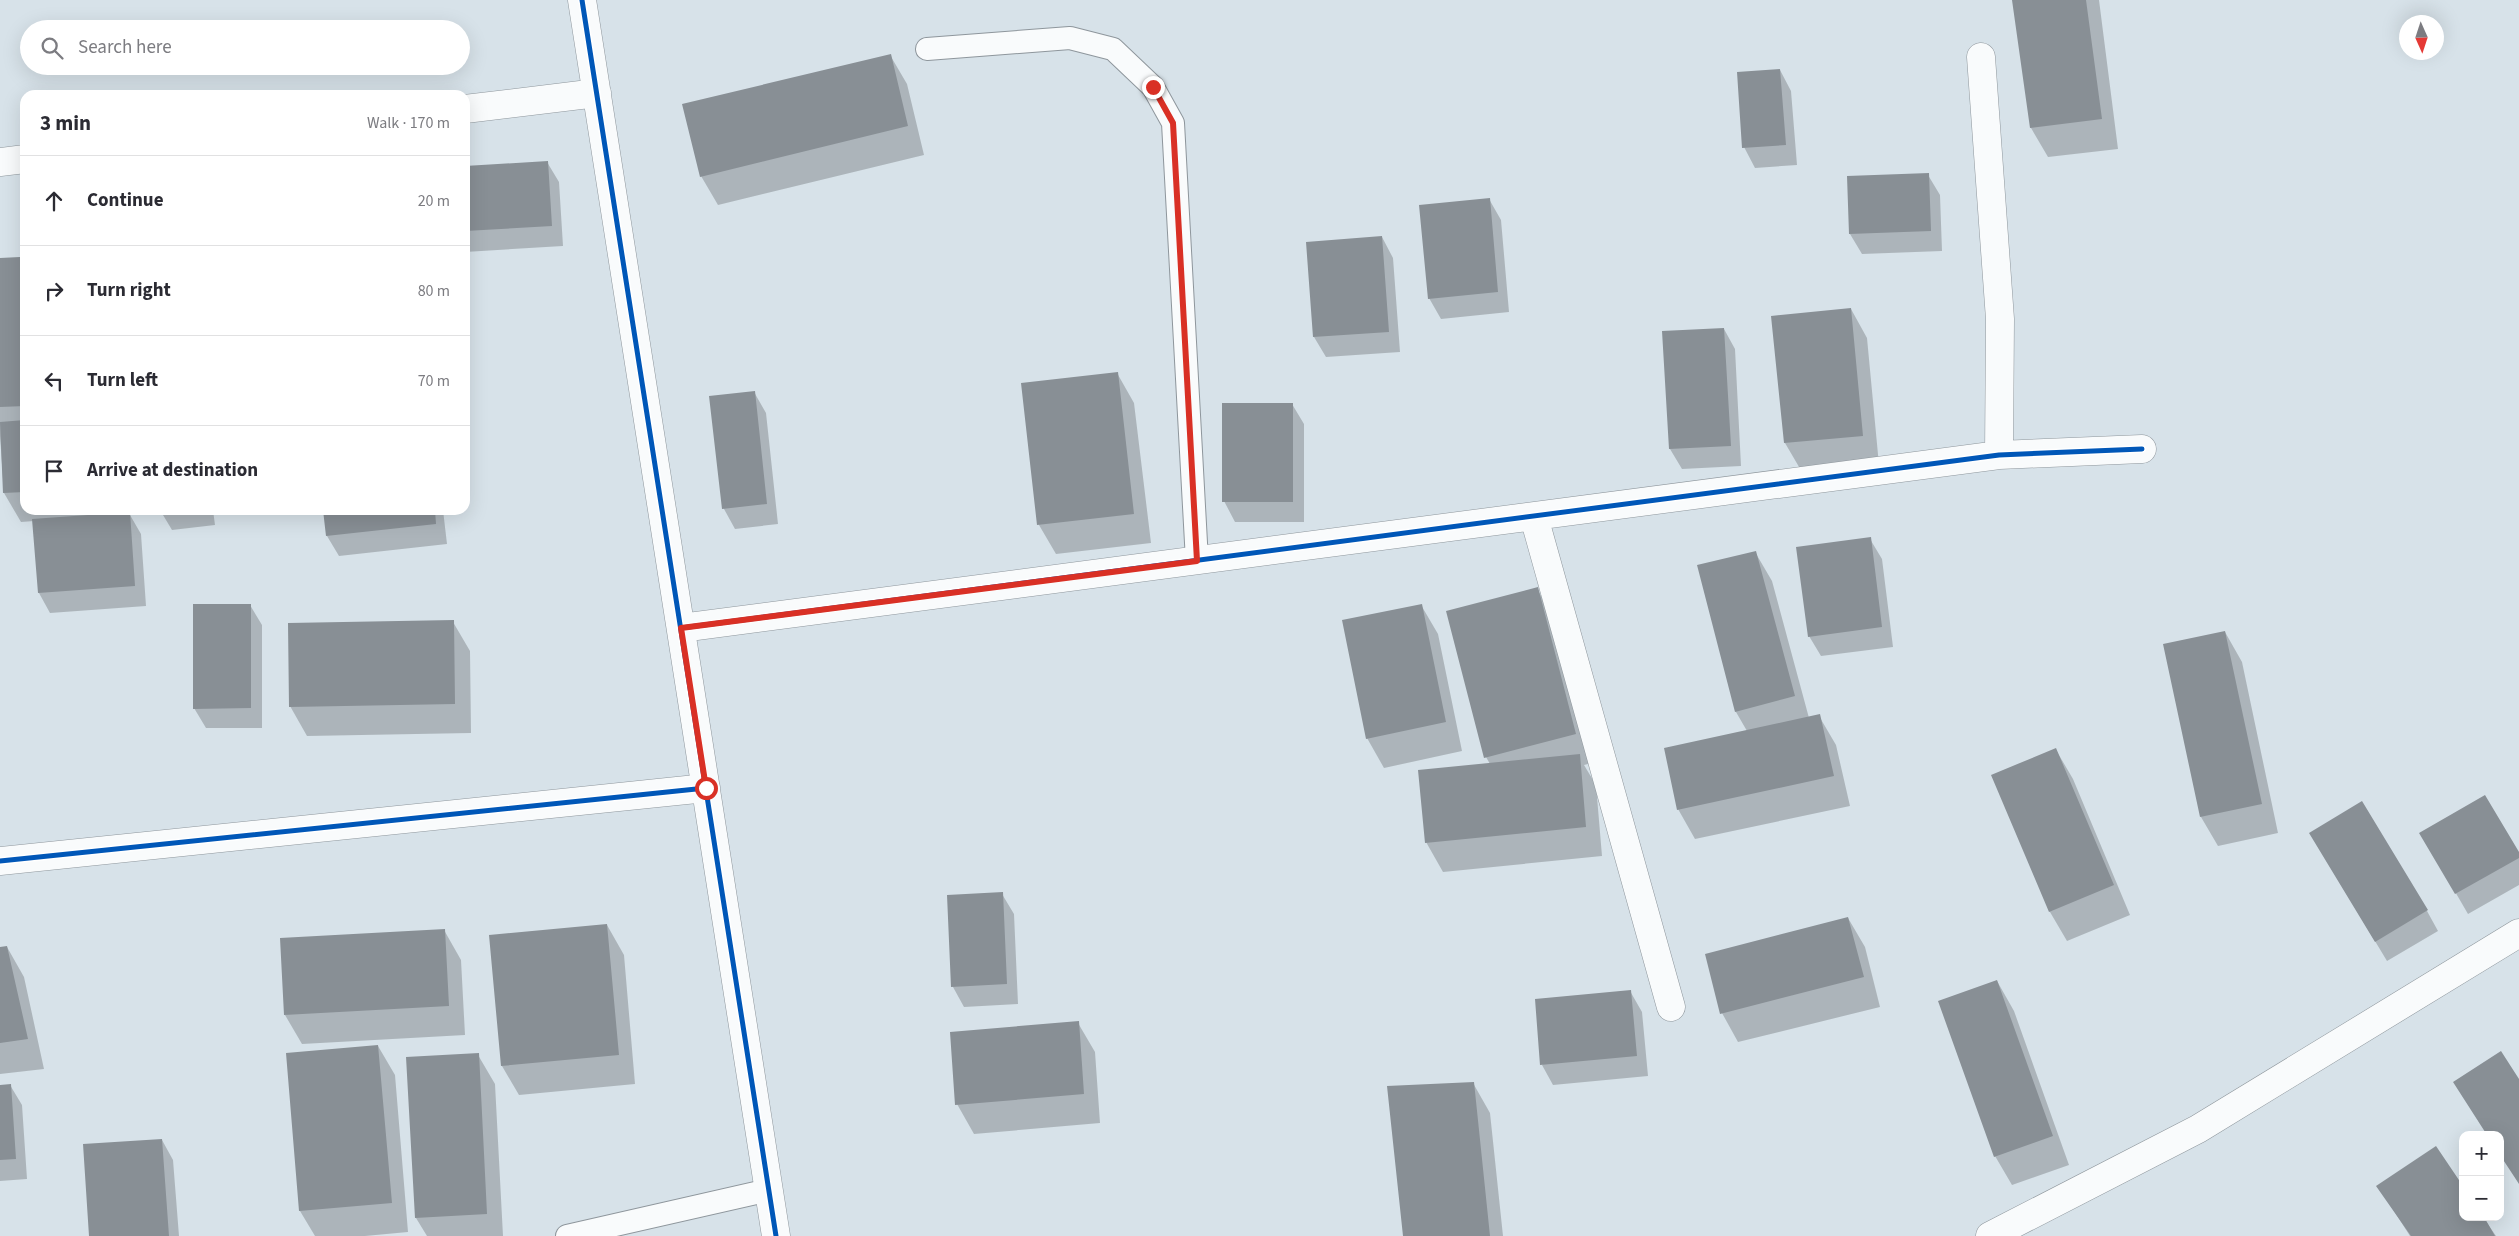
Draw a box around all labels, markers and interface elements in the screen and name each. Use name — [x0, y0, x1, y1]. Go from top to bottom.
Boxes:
north arrow — [2399, 15, 2444, 60]
search box — [20, 20, 470, 75]
icon: search — [38, 34, 66, 62]
text: Search here — [78, 34, 172, 61]
route end — [1142, 76, 1165, 99]
text: 3 min — [40, 108, 91, 138]
text: Walk · 170 m — [367, 112, 450, 134]
icon: ahead — [40, 187, 68, 215]
text: Continue — [87, 187, 164, 214]
text: 20 m — [418, 190, 450, 212]
icon: right — [40, 277, 68, 305]
text: Turn right — [87, 277, 171, 304]
text: 80 m — [418, 280, 450, 302]
icon: left — [40, 367, 68, 395]
text: Turn left — [87, 367, 158, 394]
text: 70 m — [418, 370, 450, 392]
icon: arrive — [40, 457, 68, 485]
text: Arrive at destination — [87, 457, 258, 484]
route start — [695, 777, 718, 800]
map controls — [2459, 1131, 2504, 1221]
button: + — [2459, 1131, 2504, 1176]
button: − — [2459, 1176, 2504, 1221]

